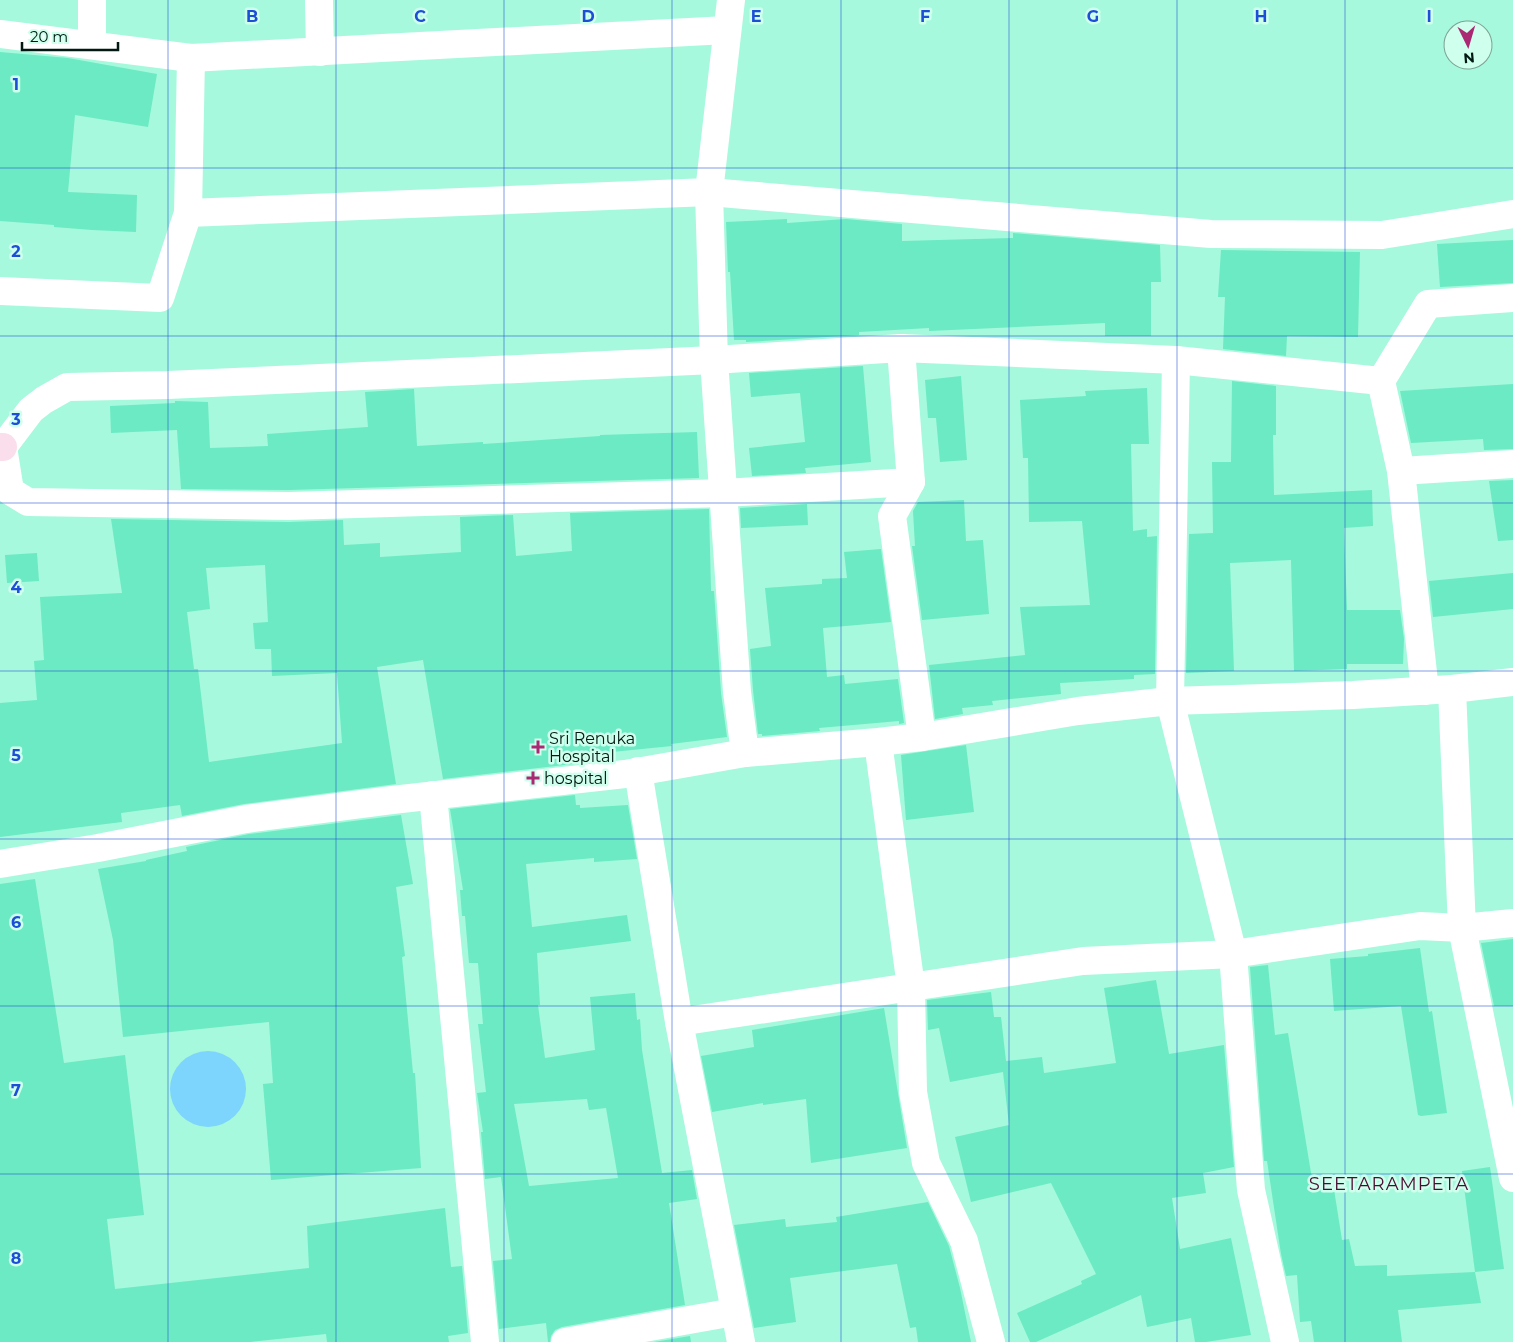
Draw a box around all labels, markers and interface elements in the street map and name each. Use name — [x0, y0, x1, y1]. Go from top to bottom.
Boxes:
text: B — [246, 7, 258, 26]
text: C — [414, 7, 426, 26]
text: D — [581, 7, 595, 26]
text: E — [751, 7, 761, 26]
text: F — [920, 7, 930, 26]
text: G — [1087, 7, 1099, 26]
text: H — [1255, 7, 1267, 26]
text: I — [1426, 7, 1432, 26]
scale bar — [22, 20, 119, 52]
north arrow — [1443, 20, 1493, 70]
text: 20 m — [30, 27, 68, 46]
text: N — [1463, 48, 1476, 67]
text: 1 — [13, 75, 19, 94]
text: 2 — [11, 242, 21, 261]
text: 3 — [10, 410, 21, 429]
text: 4 — [10, 578, 22, 597]
place label: Sri Renuka Hospital — [549, 729, 635, 766]
marker: Sri Renuka Hospital — [531, 740, 545, 754]
text: 5 — [11, 746, 21, 765]
place label: hospital — [544, 769, 608, 788]
marker: hospital — [526, 771, 540, 785]
text: 6 — [11, 913, 21, 932]
text: 7 — [11, 1081, 21, 1100]
district label: SEETARAMPETA — [1309, 1173, 1469, 1195]
text: 8 — [11, 1249, 21, 1268]

